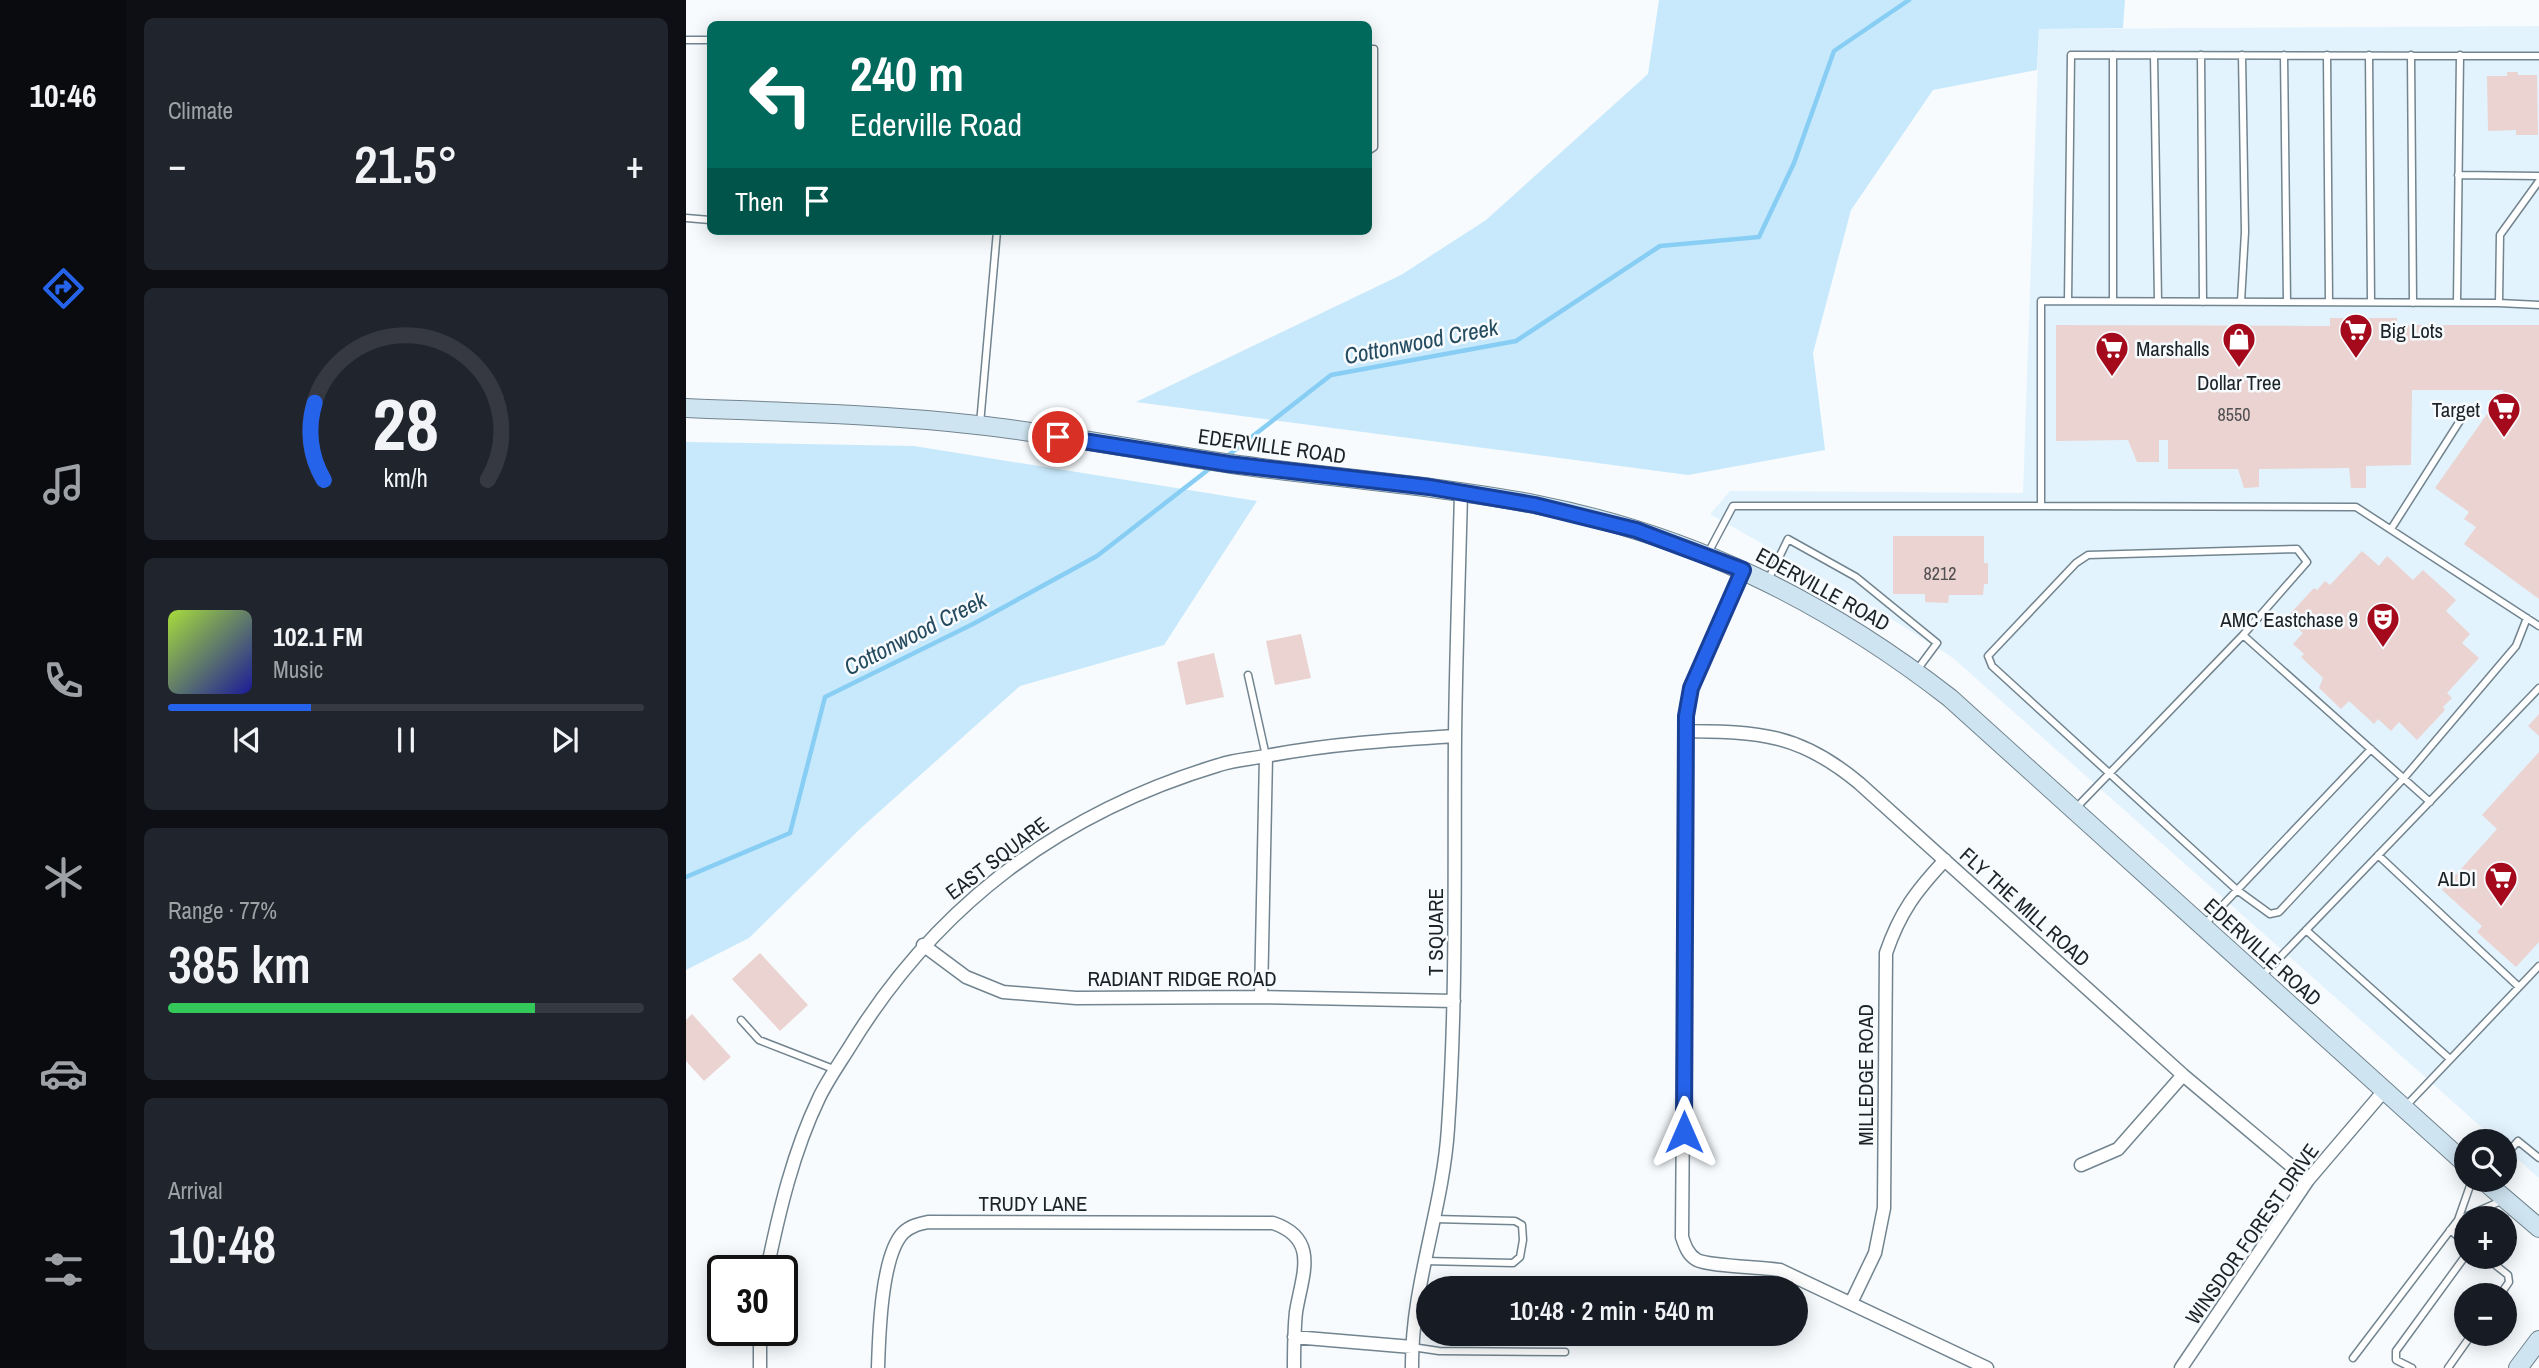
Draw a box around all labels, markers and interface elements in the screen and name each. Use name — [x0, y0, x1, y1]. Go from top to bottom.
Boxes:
text: 240 m — [850, 40, 964, 106]
icon: left — [735, 49, 826, 140]
text: 10:46 — [29, 74, 97, 117]
text: Climate — [168, 95, 233, 126]
text: Ederville Road — [850, 103, 1022, 146]
text: 21.5° — [354, 129, 458, 199]
text: − — [168, 139, 186, 190]
text: + — [626, 139, 644, 190]
icon: arrive — [798, 182, 836, 220]
text: Then — [735, 184, 784, 219]
icon: directions — [39, 264, 88, 313]
water label: Cottonwood Creek — [1341, 311, 1502, 371]
supermarket icon: Big Lots — [2337, 311, 2375, 360]
place label: Big Lots — [2380, 316, 2443, 345]
shop icon: Dollar Tree — [2220, 320, 2258, 369]
supermarket icon: Marshalls — [2093, 329, 2131, 378]
place label: Marshalls — [2136, 334, 2210, 363]
place label: Dollar Tree — [2197, 368, 2281, 397]
text: 28 — [373, 375, 439, 473]
supermarket icon: Target — [2485, 390, 2523, 439]
place label: Target — [2432, 395, 2480, 424]
house number: 8550 — [2218, 402, 2250, 427]
pin — [1028, 407, 1088, 467]
icon: arrive — [1039, 418, 1077, 456]
street label: EDERVILLE ROAD — [1196, 421, 1348, 471]
icon: music — [39, 460, 88, 509]
text: km/h — [384, 461, 428, 495]
street label: EDERVILLE ROAD — [1751, 540, 1895, 638]
house number: 8212 — [1924, 561, 1956, 586]
water label: Cottonwood Creek — [838, 583, 993, 682]
theatre icon: AMC Eastchase 9 — [2364, 600, 2402, 649]
place label: AMC Eastchase 9 — [2219, 605, 2358, 634]
text: 102.1 FM — [273, 619, 363, 654]
text: Music — [273, 654, 323, 685]
icon: phone — [39, 656, 88, 705]
icon: previous — [228, 721, 266, 759]
icon: pause — [387, 721, 425, 759]
icon: next — [546, 721, 584, 759]
street label: EAST SQUARE — [939, 810, 1055, 906]
street label: FLY THE MILL ROAD — [1954, 841, 2096, 973]
icon: climate — [39, 853, 88, 902]
supermarket icon: ALDI — [2482, 859, 2520, 908]
place label: ALDI — [2437, 864, 2476, 893]
street label: T SQUARE — [1421, 888, 1450, 976]
street label: EDERVILLE ROAD — [2198, 891, 2328, 1013]
text: Range · 77% — [168, 895, 277, 926]
text: 385 km — [168, 929, 311, 999]
street label: RADIANT RIDGE ROAD — [1087, 964, 1277, 993]
street label: MILLEDGE ROAD — [1851, 1004, 1880, 1146]
icon: car — [39, 1049, 88, 1098]
position arrow — [1647, 1095, 1721, 1169]
map controls — [2454, 1129, 2517, 1346]
button: search — [2454, 1129, 2517, 1192]
street label: WINSDOR FOREST DRIVE — [2178, 1138, 2326, 1330]
text: Arrival — [168, 1175, 223, 1206]
street label: TRUDY LANE — [979, 1189, 1087, 1218]
button: + — [2454, 1206, 2517, 1269]
text: 10:48 — [168, 1209, 276, 1279]
icon: filters — [39, 1245, 88, 1294]
speed limit sign: 30 — [707, 1255, 798, 1346]
button: − — [2454, 1283, 2517, 1346]
text: 10:48 · 2 min · 540 m — [1510, 1293, 1714, 1328]

